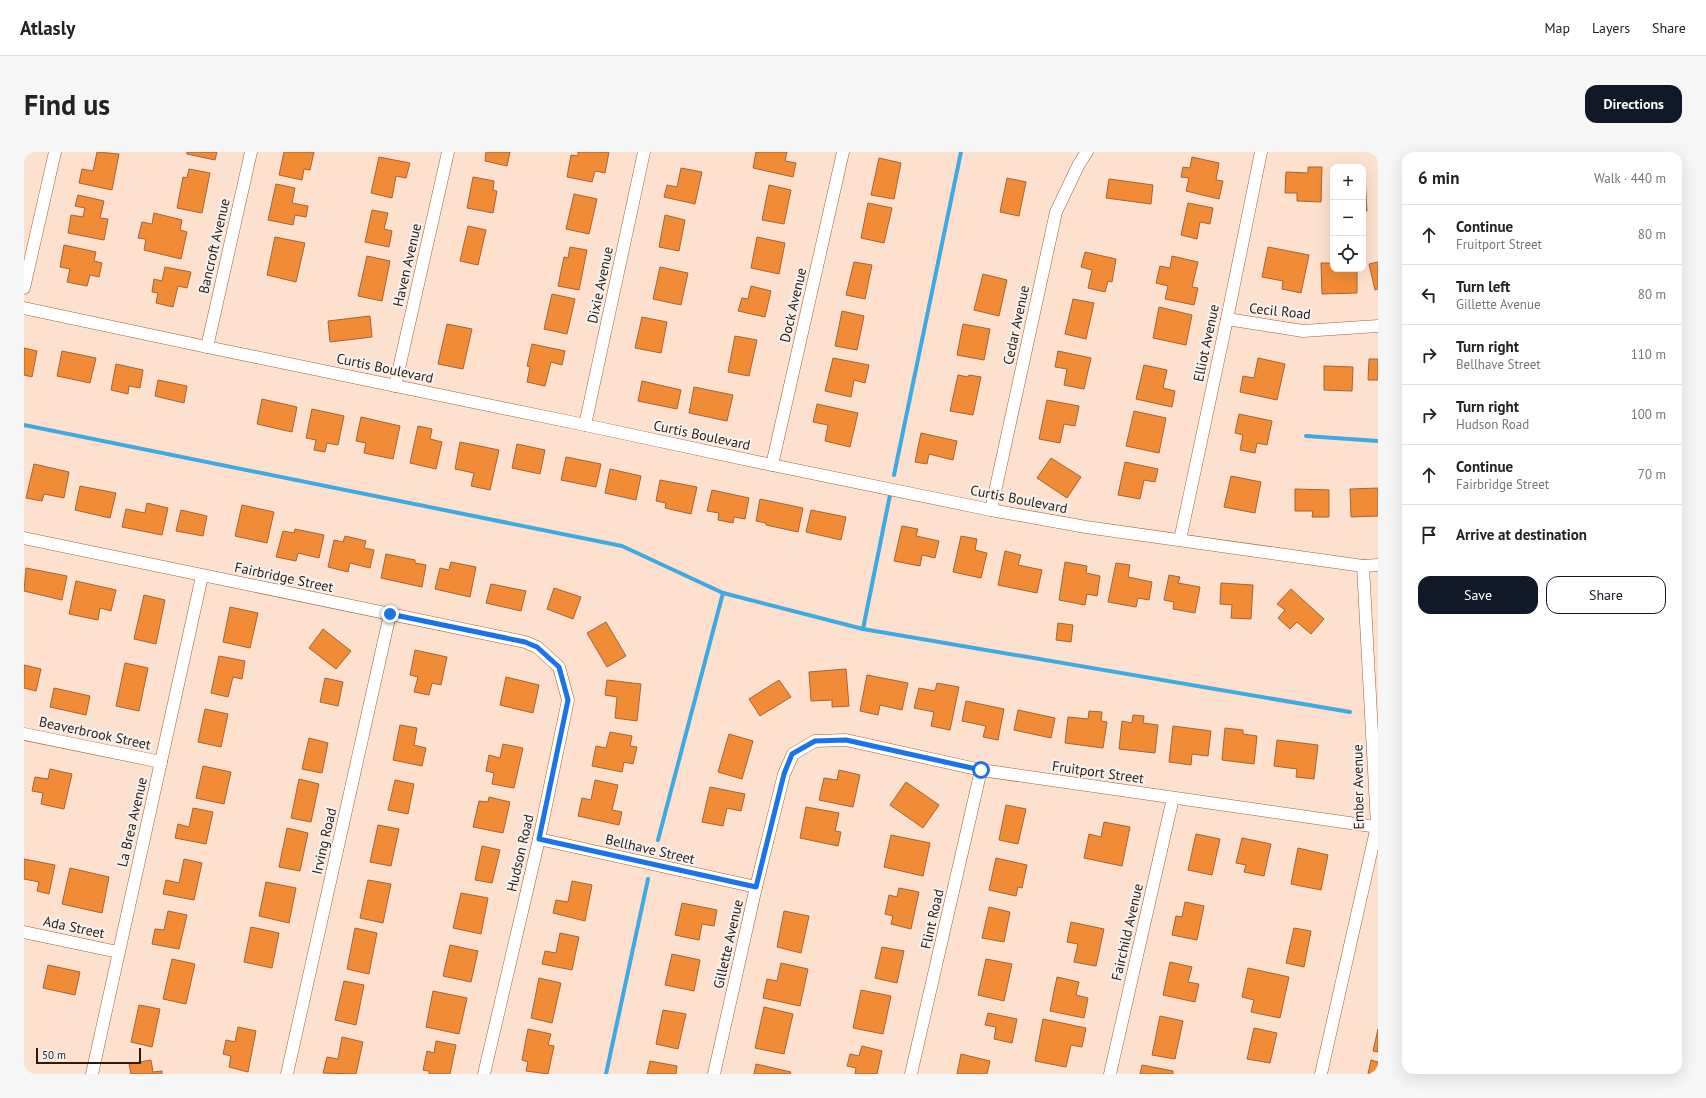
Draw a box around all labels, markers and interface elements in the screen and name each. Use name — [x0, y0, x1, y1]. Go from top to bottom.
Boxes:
text: Atlasly — [20, 16, 75, 40]
text: Map — [1544, 19, 1570, 37]
text: Layers — [1592, 19, 1630, 37]
text: Share — [1652, 19, 1686, 37]
button: Directions — [1585, 85, 1682, 123]
text: Find us — [24, 86, 110, 123]
map controls — [1330, 164, 1366, 272]
button: + — [1330, 164, 1366, 200]
text: 6 min — [1418, 167, 1459, 189]
text: Walk · 440 m — [1594, 170, 1666, 187]
street label: Bancroft Avenue — [194, 197, 234, 295]
button: − — [1330, 200, 1366, 236]
text: Continue — [1456, 217, 1513, 236]
street label: Haven Avenue — [389, 222, 425, 308]
icon: ahead — [1418, 224, 1440, 246]
text: 80 m — [1638, 226, 1666, 243]
button: locate — [1330, 236, 1366, 272]
text: Fruitport Street — [1456, 236, 1542, 253]
street label: Dixie Avenue — [583, 245, 617, 325]
street label: Dock Avenue — [776, 266, 810, 344]
text: Turn left — [1456, 277, 1510, 296]
street label: Cedar Avenue — [999, 284, 1033, 366]
icon: left — [1418, 284, 1440, 306]
text: 80 m — [1638, 286, 1666, 303]
text: Gillette Avenue — [1456, 296, 1541, 313]
street label: Cecil Road — [1248, 299, 1312, 323]
street label: Elliot Avenue — [1189, 303, 1223, 383]
text: Turn right — [1456, 337, 1519, 356]
icon: right — [1418, 344, 1440, 366]
text: 110 m — [1631, 346, 1666, 363]
street label: Curtis Boulevard — [335, 349, 435, 387]
text: Bellhave Street — [1456, 356, 1541, 373]
text: Turn right — [1456, 397, 1519, 416]
icon: right — [1418, 404, 1440, 426]
text: 100 m — [1631, 406, 1666, 423]
street label: Curtis Boulevard — [652, 416, 752, 454]
text: Hudson Road — [1456, 416, 1529, 433]
text: Continue — [1456, 457, 1513, 476]
icon: ahead — [1418, 464, 1440, 486]
text: 70 m — [1638, 466, 1666, 483]
text: Fairbridge Street — [1456, 476, 1549, 493]
street label: Curtis Boulevard — [969, 481, 1069, 517]
icon: arrive — [1418, 524, 1440, 546]
text: Arrive at destination — [1456, 525, 1587, 544]
street label: Fairbridge Street — [233, 558, 335, 596]
button: Save — [1418, 576, 1538, 614]
button: Share — [1546, 576, 1666, 614]
route end — [381, 605, 399, 623]
street label: Beaverbrook Street — [37, 712, 153, 754]
street label: Ember Avenue — [1348, 744, 1368, 830]
street label: Fruitport Street — [1051, 757, 1145, 787]
route start — [972, 761, 990, 779]
street label: La Brea Avenue — [113, 775, 151, 869]
street label: Irving Road — [308, 806, 340, 876]
street label: Hudson Road — [502, 813, 538, 893]
street label: Bellhave Street — [604, 830, 697, 868]
street label: Fairchild Avenue — [1107, 882, 1147, 982]
street label: Flint Road — [916, 887, 948, 951]
street label: Gillette Avenue — [709, 898, 747, 990]
street label: Ada Street — [42, 912, 107, 942]
scale bar — [36, 1046, 141, 1065]
text: 50 m — [42, 1048, 66, 1062]

